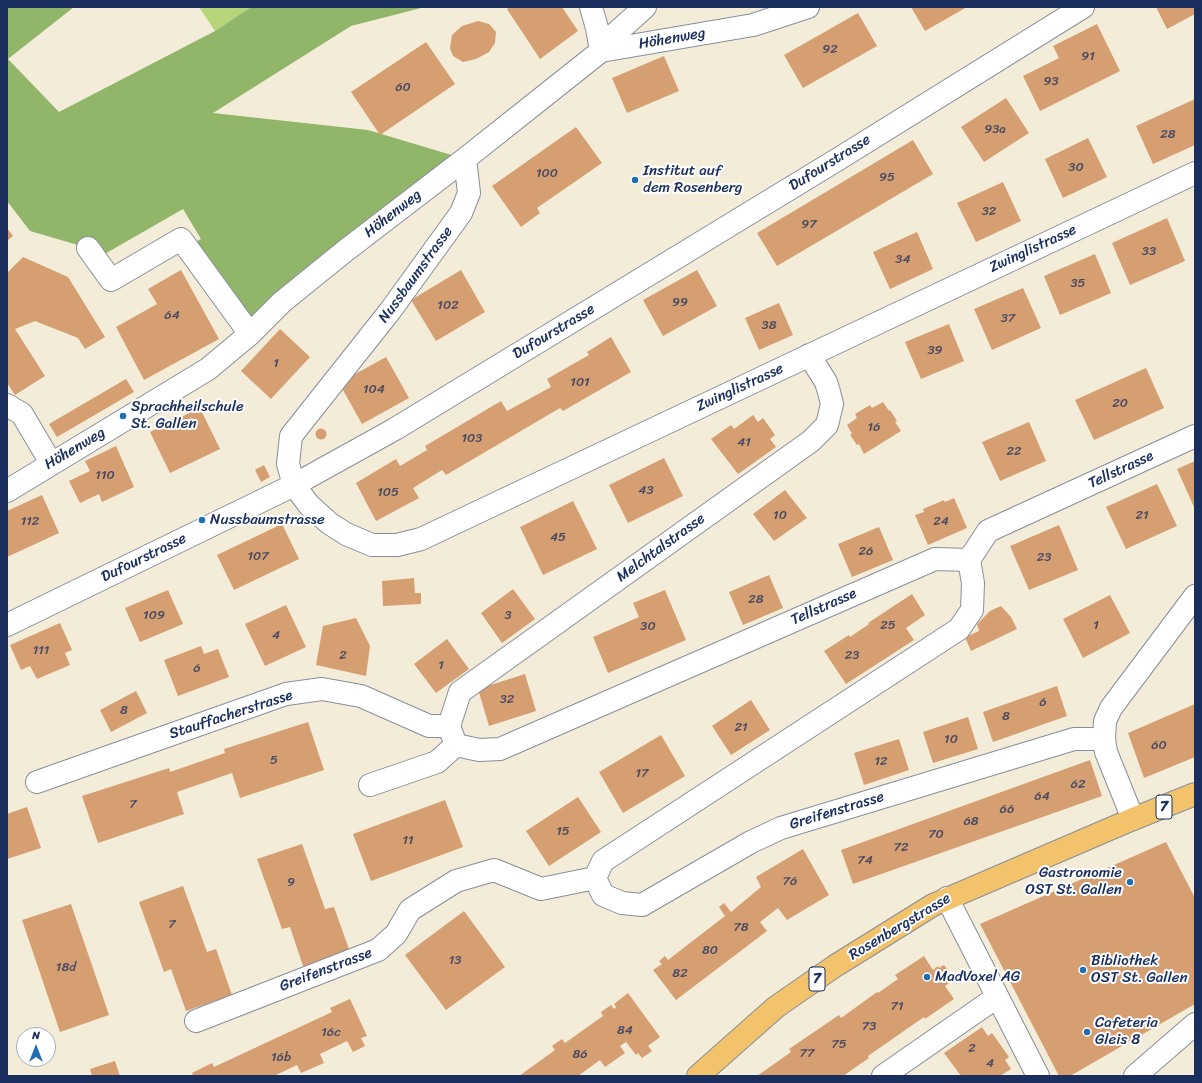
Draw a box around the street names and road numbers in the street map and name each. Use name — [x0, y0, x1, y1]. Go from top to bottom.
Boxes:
street label: Höhenweg — [637, 24, 707, 54]
street label: Dufourstrasse — [786, 131, 874, 195]
street label: Höhenweg — [361, 186, 425, 242]
street label: Zwinglistrasse — [987, 221, 1079, 277]
street label: Nussbaumstrasse — [375, 223, 457, 327]
street label: Dufourstrasse — [510, 300, 598, 364]
street label: Zwinglistrasse — [694, 360, 786, 416]
street label: Höhenweg — [41, 424, 109, 474]
street label: Tellstrasse — [1086, 447, 1156, 493]
street label: Melchtalstrasse — [613, 510, 709, 586]
street label: Dufourstrasse — [98, 530, 190, 586]
street label: Tellstrasse — [788, 585, 860, 629]
street label: Stauffacherstrasse — [167, 687, 295, 743]
street label: Greifenstrasse — [788, 788, 886, 834]
road number: 7 — [1156, 795, 1172, 819]
street label: Rosenbergstrasse — [846, 890, 954, 964]
street label: Greifenstrasse — [277, 944, 375, 996]
road number: 7 — [809, 967, 825, 991]

